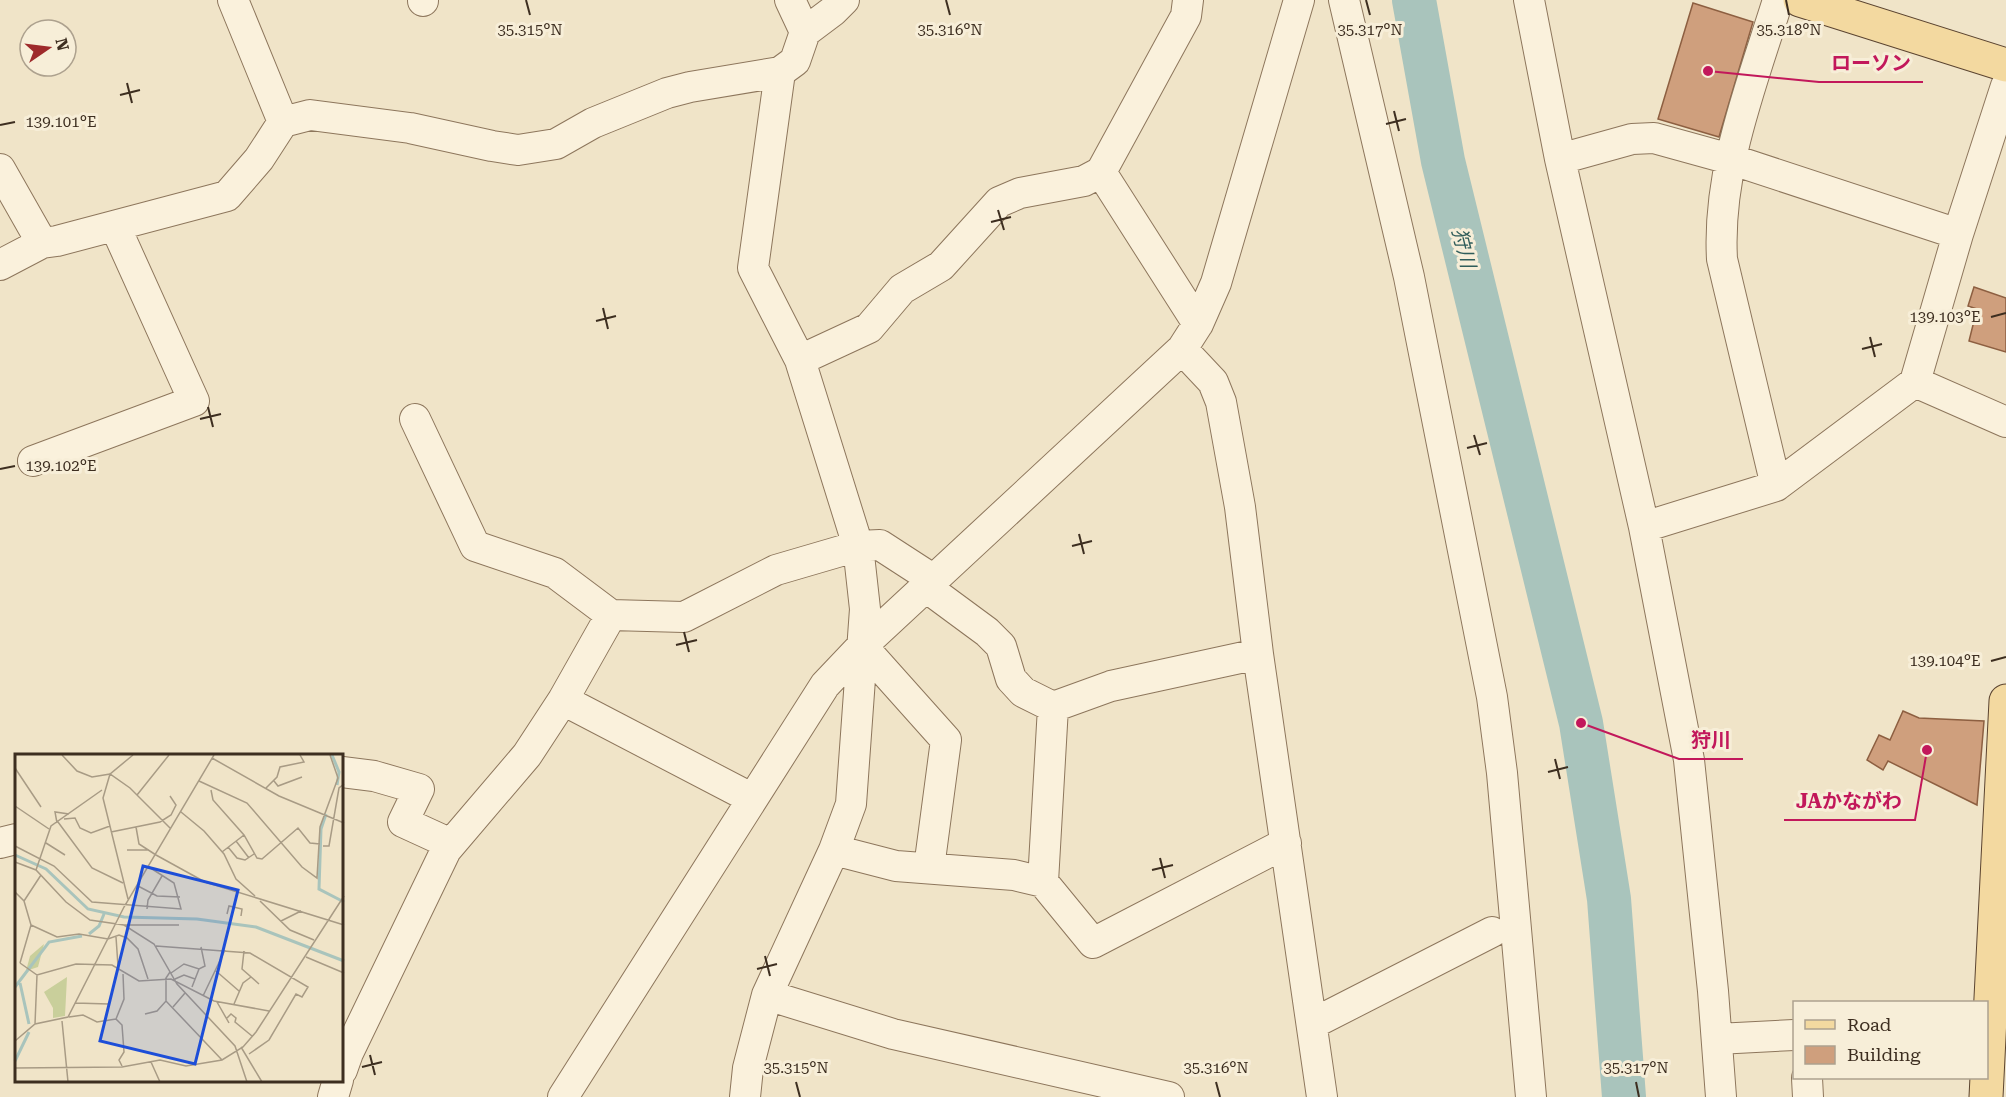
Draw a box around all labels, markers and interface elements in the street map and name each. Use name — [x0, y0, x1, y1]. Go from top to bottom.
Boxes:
north arrow — [18, 18, 78, 78]
text: 35.315°N — [497, 21, 563, 39]
text: 35.316°N — [917, 21, 983, 39]
text: 35.317°N — [1337, 21, 1403, 39]
text: 35.318°N — [1756, 21, 1822, 39]
text: N — [51, 36, 73, 53]
callout: ローソン — [1819, 44, 1923, 82]
text: ローソン — [1831, 51, 1911, 75]
text: 139.101°E — [25, 113, 97, 131]
water label: 狩川 — [1448, 226, 1481, 272]
text: 139.103°E — [1909, 308, 1981, 326]
text: 139.102°E — [25, 457, 97, 475]
text: 139.104°E — [1909, 652, 1981, 670]
callout: 狩川 — [1679, 721, 1743, 759]
text: 狩川 — [1691, 728, 1731, 752]
inset map — [15, 754, 344, 1082]
callout: JAかながわ — [1784, 782, 1915, 820]
text: JAかながわ — [1796, 789, 1902, 813]
legend — [1793, 1001, 1988, 1079]
text: Road — [1847, 1014, 1892, 1035]
text: Building — [1847, 1044, 1921, 1065]
text: 35.315°N — [763, 1059, 829, 1077]
text: 35.316°N — [1183, 1059, 1249, 1077]
text: 35.317°N — [1603, 1059, 1669, 1077]

